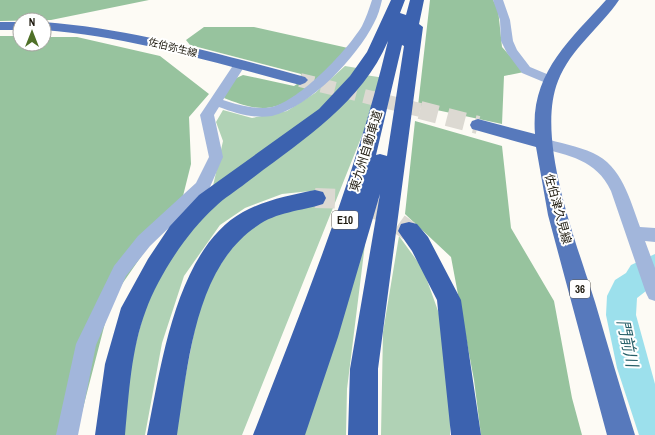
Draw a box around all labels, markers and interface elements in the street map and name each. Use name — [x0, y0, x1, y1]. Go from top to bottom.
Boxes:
north arrow — [12, 12, 52, 52]
text: N — [29, 15, 35, 29]
street label: 佐伯弥生線 — [147, 35, 199, 60]
street label: 東九州自動車道 — [346, 108, 386, 194]
street label: 佐伯津久見線 — [541, 172, 575, 246]
road number: E10 — [332, 211, 358, 229]
road number: 36 — [570, 280, 590, 298]
water label: 門前川 — [612, 317, 644, 371]

